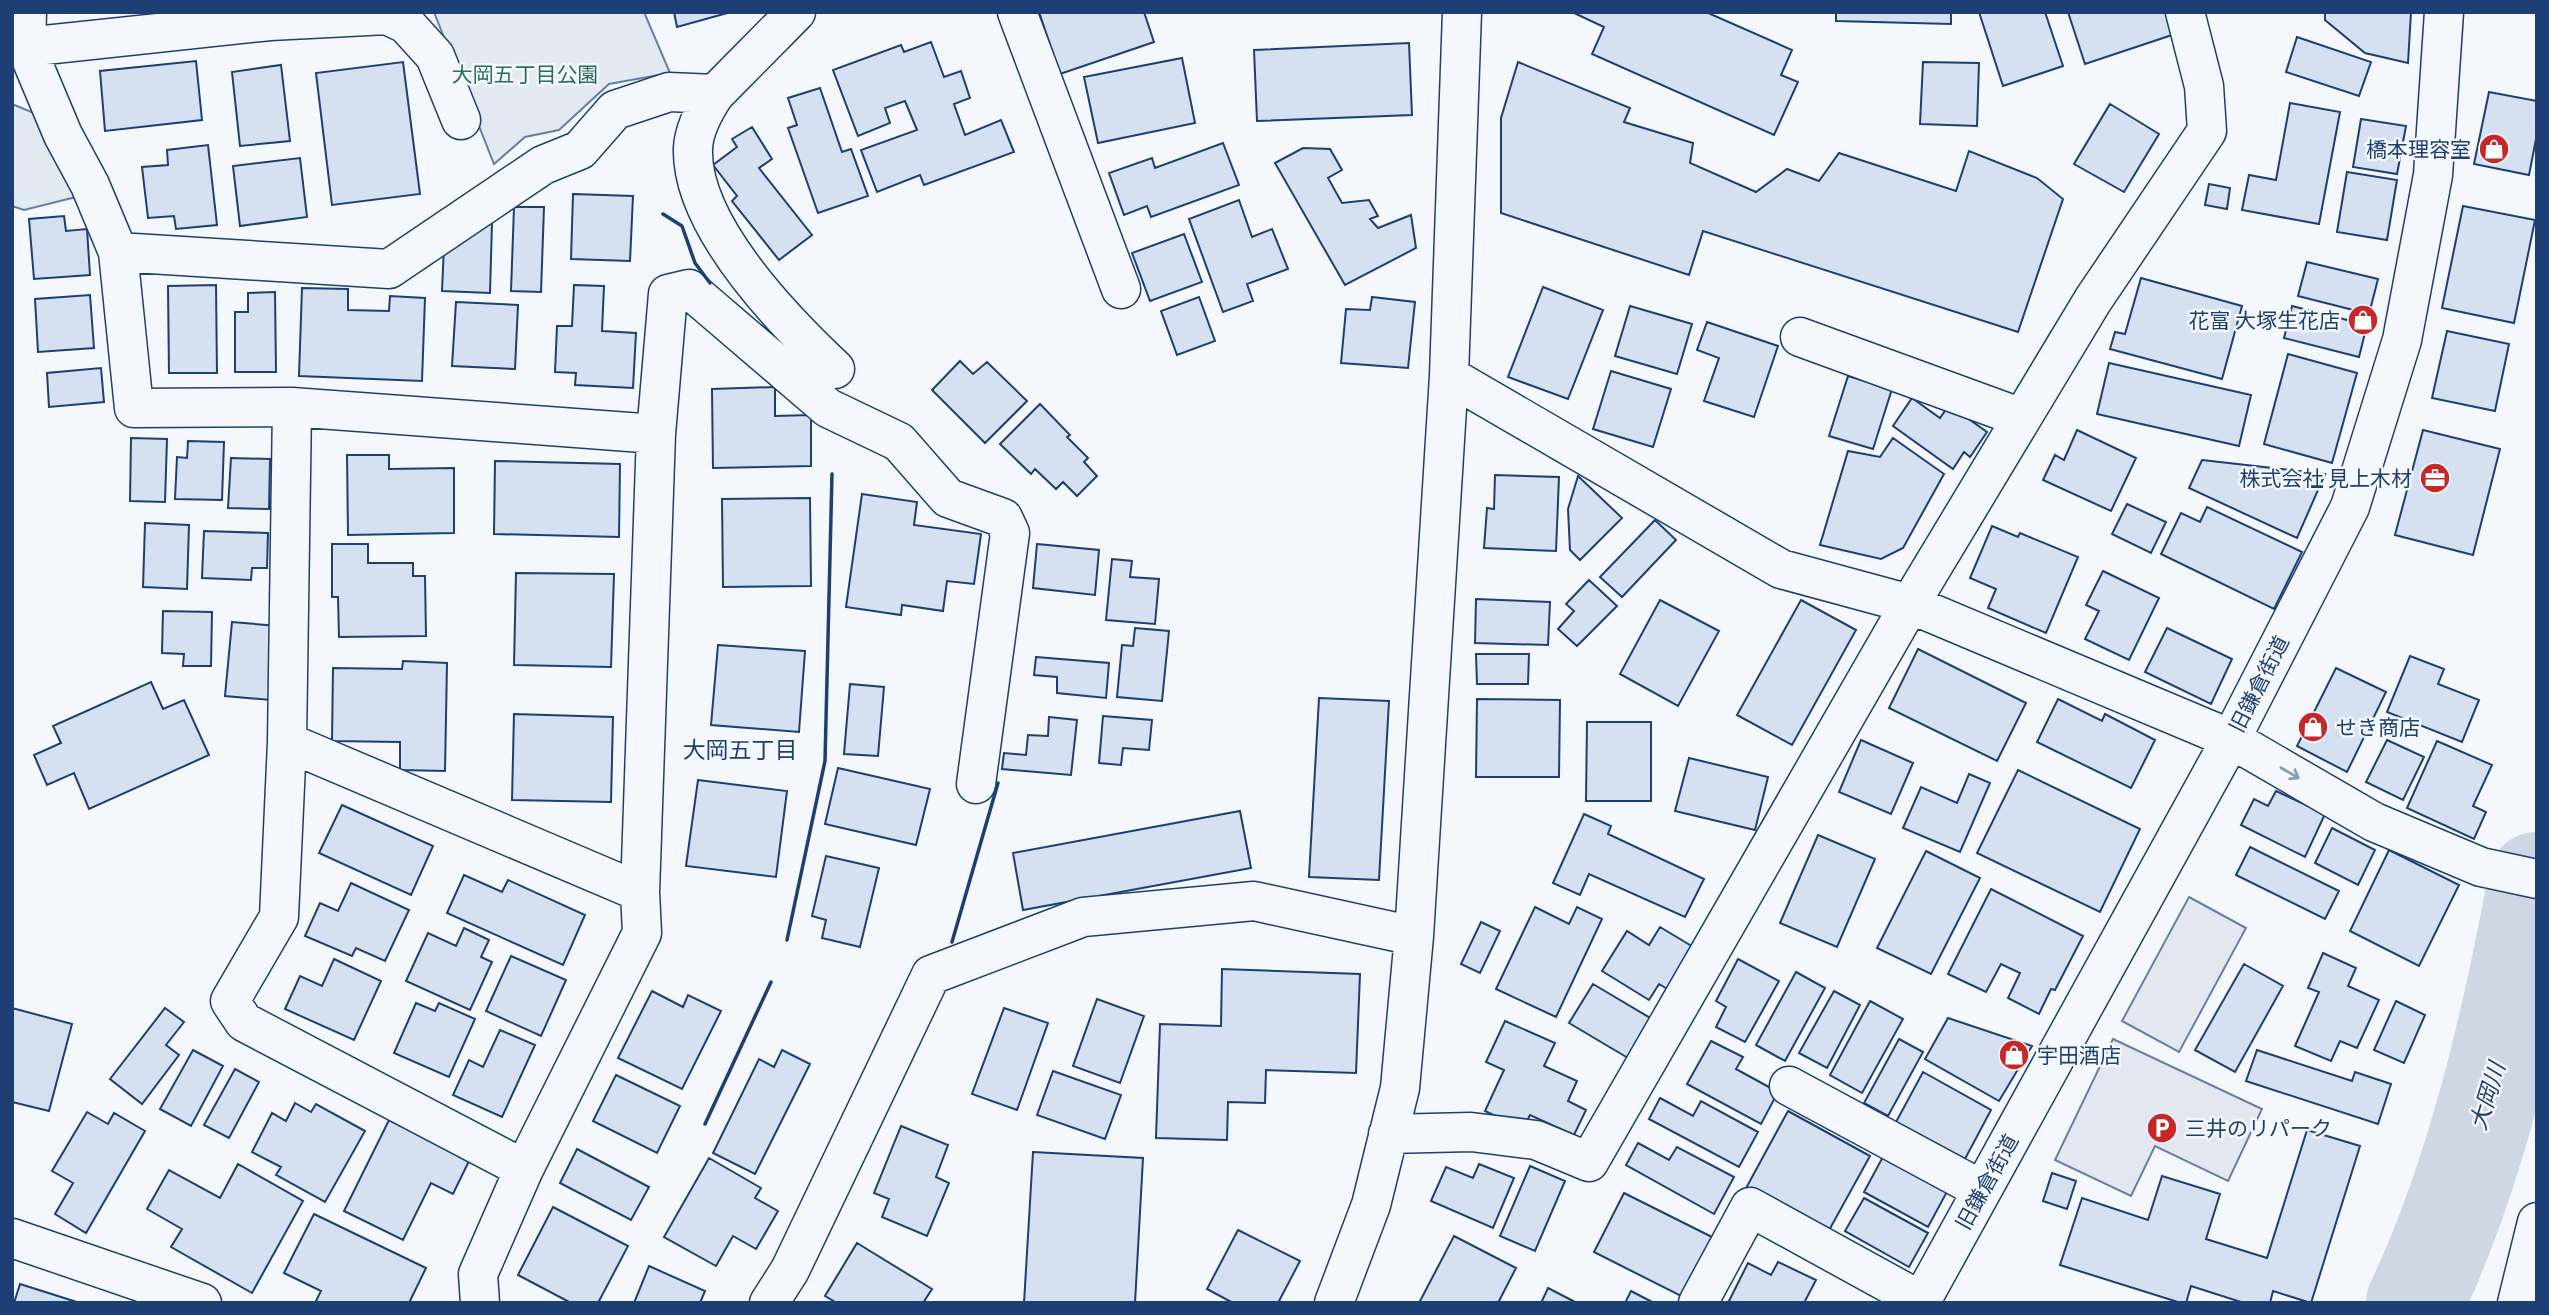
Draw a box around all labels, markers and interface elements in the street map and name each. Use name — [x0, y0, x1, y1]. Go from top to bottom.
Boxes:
park label: 大岡五丁目公園 — [452, 61, 599, 88]
shop icon: 橋本理容室 — [2477, 132, 2511, 166]
place label: 橋本理容室 — [2366, 136, 2471, 163]
shop icon: 花富 大塚生花店 — [2346, 303, 2380, 337]
place label: 花富 大塚生花店 — [2189, 307, 2340, 334]
office icon: 株式会社 見上木材 — [2418, 461, 2452, 495]
place label: 株式会社 見上木材 — [2240, 465, 2412, 492]
street label: 旧鎌倉街道 — [2223, 631, 2295, 737]
shop icon: せき商店 — [2296, 710, 2330, 744]
place label: せき商店 — [2336, 714, 2420, 741]
district label: 大岡五丁目 — [683, 735, 798, 764]
one-way arrow — [2279, 766, 2299, 780]
shop icon: 宇田酒店 — [1997, 1038, 2031, 1072]
place label: 宇田酒店 — [2037, 1042, 2121, 1069]
water label: 大岡川 — [2463, 1056, 2512, 1133]
parking icon: 三井のリパーク — [2145, 1111, 2179, 1145]
place label: 三井のリパーク — [2185, 1115, 2332, 1142]
street label: 旧鎌倉街道 — [1950, 1130, 2024, 1234]

